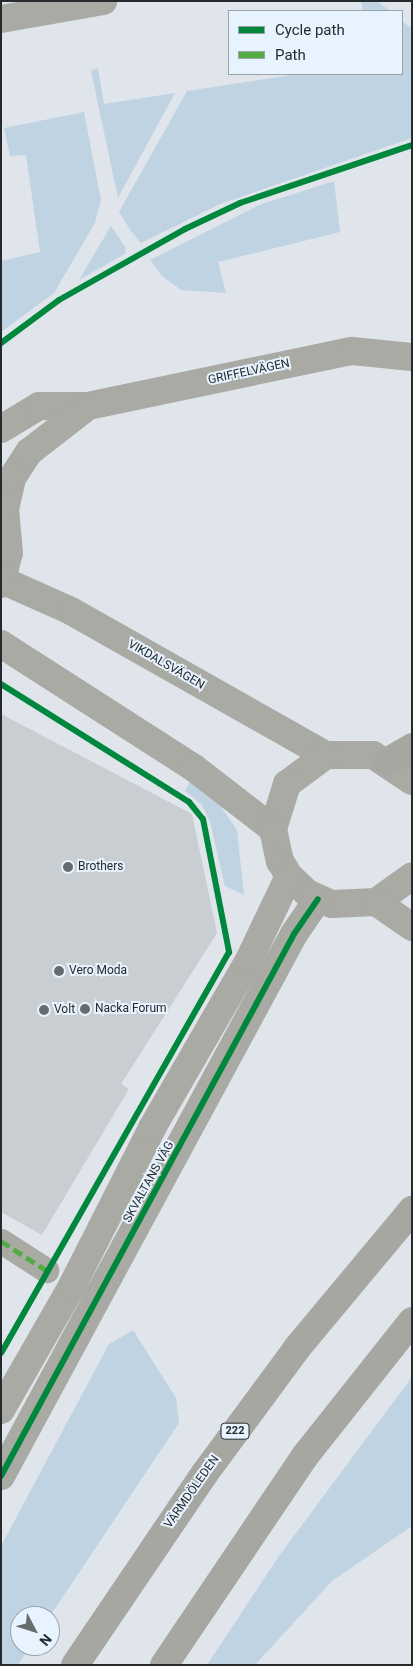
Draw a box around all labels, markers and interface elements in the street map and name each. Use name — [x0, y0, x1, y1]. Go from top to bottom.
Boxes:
legend — [228, 10, 403, 75]
text: Cycle path — [275, 21, 345, 39]
text: Path — [275, 46, 306, 64]
street label: GRIFFELVÄGEN — [207, 356, 291, 388]
street label: VIKDALSVÄGEN — [125, 637, 207, 693]
place label: Brothers — [78, 860, 123, 874]
marker: Brothers — [62, 861, 74, 873]
place label: Vero Moda — [69, 964, 127, 978]
marker: Vero Moda — [53, 965, 65, 977]
place label: Nacka Forum — [95, 1002, 167, 1016]
place label: Volt — [54, 1003, 75, 1017]
marker: Nacka Forum — [79, 1003, 91, 1015]
marker: Volt — [38, 1004, 50, 1016]
street label: SKVALTANS VÄG — [121, 1139, 177, 1225]
road number: 222 — [220, 1422, 250, 1440]
street label: VÄRMDÖLEDEN — [162, 1453, 222, 1531]
north arrow — [10, 1606, 60, 1656]
text: N — [36, 1631, 55, 1649]

